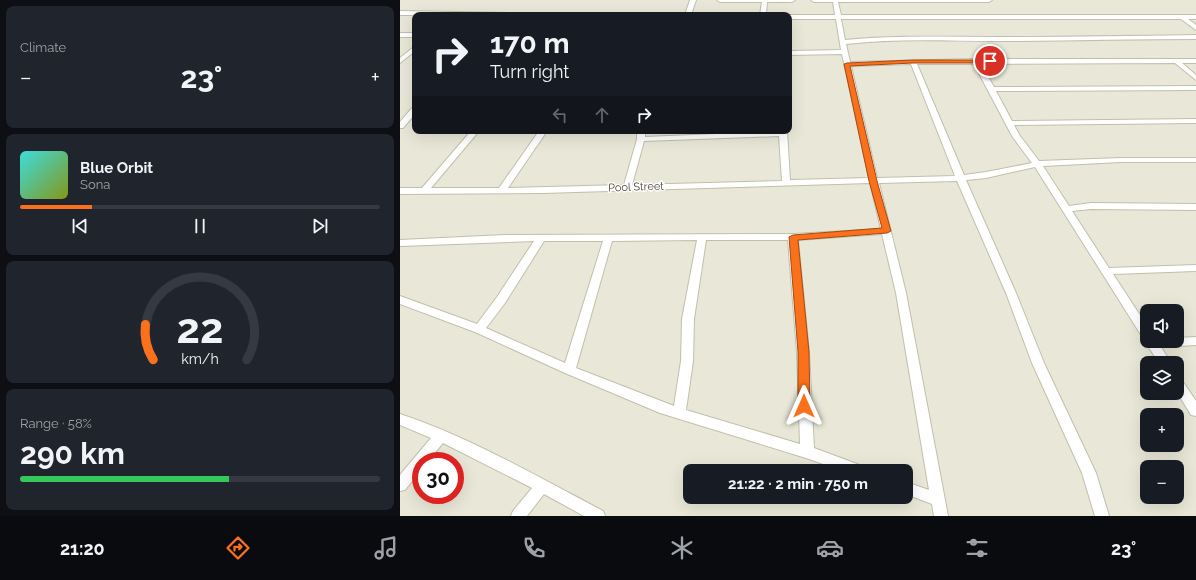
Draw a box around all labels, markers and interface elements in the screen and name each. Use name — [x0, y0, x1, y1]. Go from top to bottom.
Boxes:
text: 170 m — [490, 27, 570, 60]
icon: right — [424, 28, 476, 80]
text: Climate — [20, 40, 66, 55]
pin — [973, 44, 1007, 78]
icon: arrive — [979, 50, 1001, 72]
text: 23° — [180, 60, 222, 95]
text: Turn right — [490, 61, 569, 82]
text: − — [20, 64, 32, 90]
text: + — [371, 64, 380, 90]
icon: left — [549, 104, 571, 126]
icon: ahead — [591, 104, 613, 126]
icon: right — [633, 104, 655, 126]
text: Blue Orbit — [80, 159, 153, 177]
text: Sona — [80, 177, 110, 192]
street label: Pool Street — [608, 180, 664, 194]
icon: previous — [69, 215, 91, 237]
icon: pause — [189, 215, 211, 237]
icon: next — [309, 215, 331, 237]
text: 22 — [177, 304, 223, 353]
map controls — [1140, 304, 1184, 504]
button: sound — [1140, 304, 1184, 348]
text: km/h — [181, 350, 219, 366]
button: layers — [1140, 356, 1184, 400]
position arrow — [783, 385, 825, 427]
button: + — [1140, 408, 1184, 452]
text: Range · 58% — [20, 416, 92, 431]
text: 290 km — [20, 436, 125, 471]
speed limit sign: 30 — [412, 452, 464, 504]
button: − — [1140, 460, 1184, 504]
text: 21:22 · 2 min · 750 m — [728, 475, 868, 493]
icon: directions — [224, 534, 252, 562]
icon: music — [372, 534, 400, 562]
icon: phone — [520, 534, 548, 562]
icon: climate — [668, 534, 696, 562]
icon: car — [816, 534, 844, 562]
icon: filters — [963, 534, 991, 562]
text: 21:20 — [60, 538, 105, 559]
text: 23° — [1111, 538, 1136, 559]

